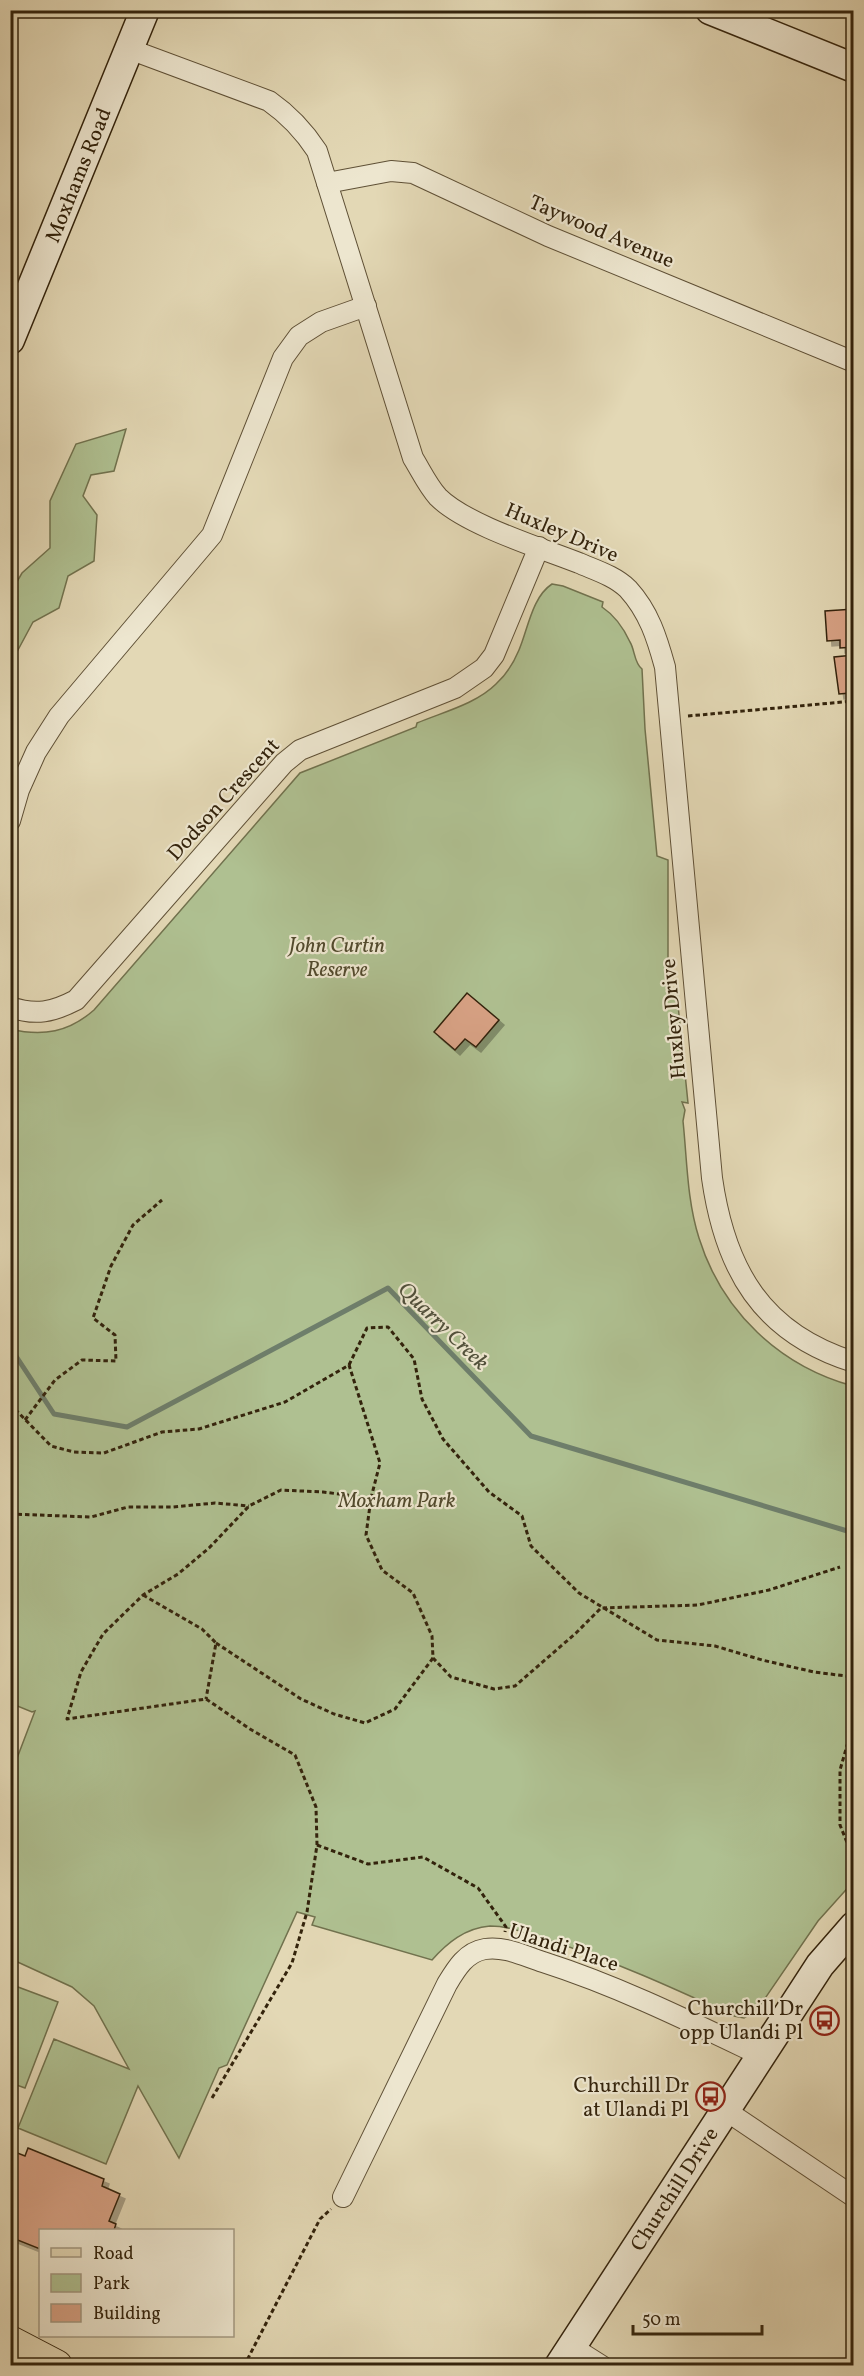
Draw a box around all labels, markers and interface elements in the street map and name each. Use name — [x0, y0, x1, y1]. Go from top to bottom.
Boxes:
street label: Moxhams Road — [39, 104, 120, 247]
street label: Taywood Avenue — [524, 189, 679, 276]
street label: Huxley Drive — [500, 496, 623, 570]
street label: Dodson Crescent — [161, 732, 287, 868]
park label: John Curtin Reserve — [287, 932, 385, 985]
street label: Huxley Drive — [655, 957, 694, 1080]
water label: Quarry Creek — [390, 1275, 495, 1378]
park label: Moxham Park — [337, 1487, 456, 1516]
street label: Ulandi Place — [505, 1917, 622, 1980]
place label: Churchill Dr opp Ulandi Pl — [679, 1995, 803, 2048]
bus stop icon: Churchill Dr opp Ulandi Pl — [808, 2004, 840, 2036]
place label: Churchill Dr at Ulandi Pl — [574, 2072, 689, 2125]
bus stop icon: Churchill Dr at Ulandi Pl — [694, 2081, 726, 2113]
street label: Churchill Drive — [624, 2122, 726, 2258]
legend — [39, 2229, 234, 2337]
text: Road — [93, 2242, 134, 2267]
text: Park — [93, 2272, 130, 2297]
scale bar — [633, 2298, 762, 2336]
text: Building — [93, 2302, 161, 2327]
text: 50 m — [642, 2308, 681, 2333]

